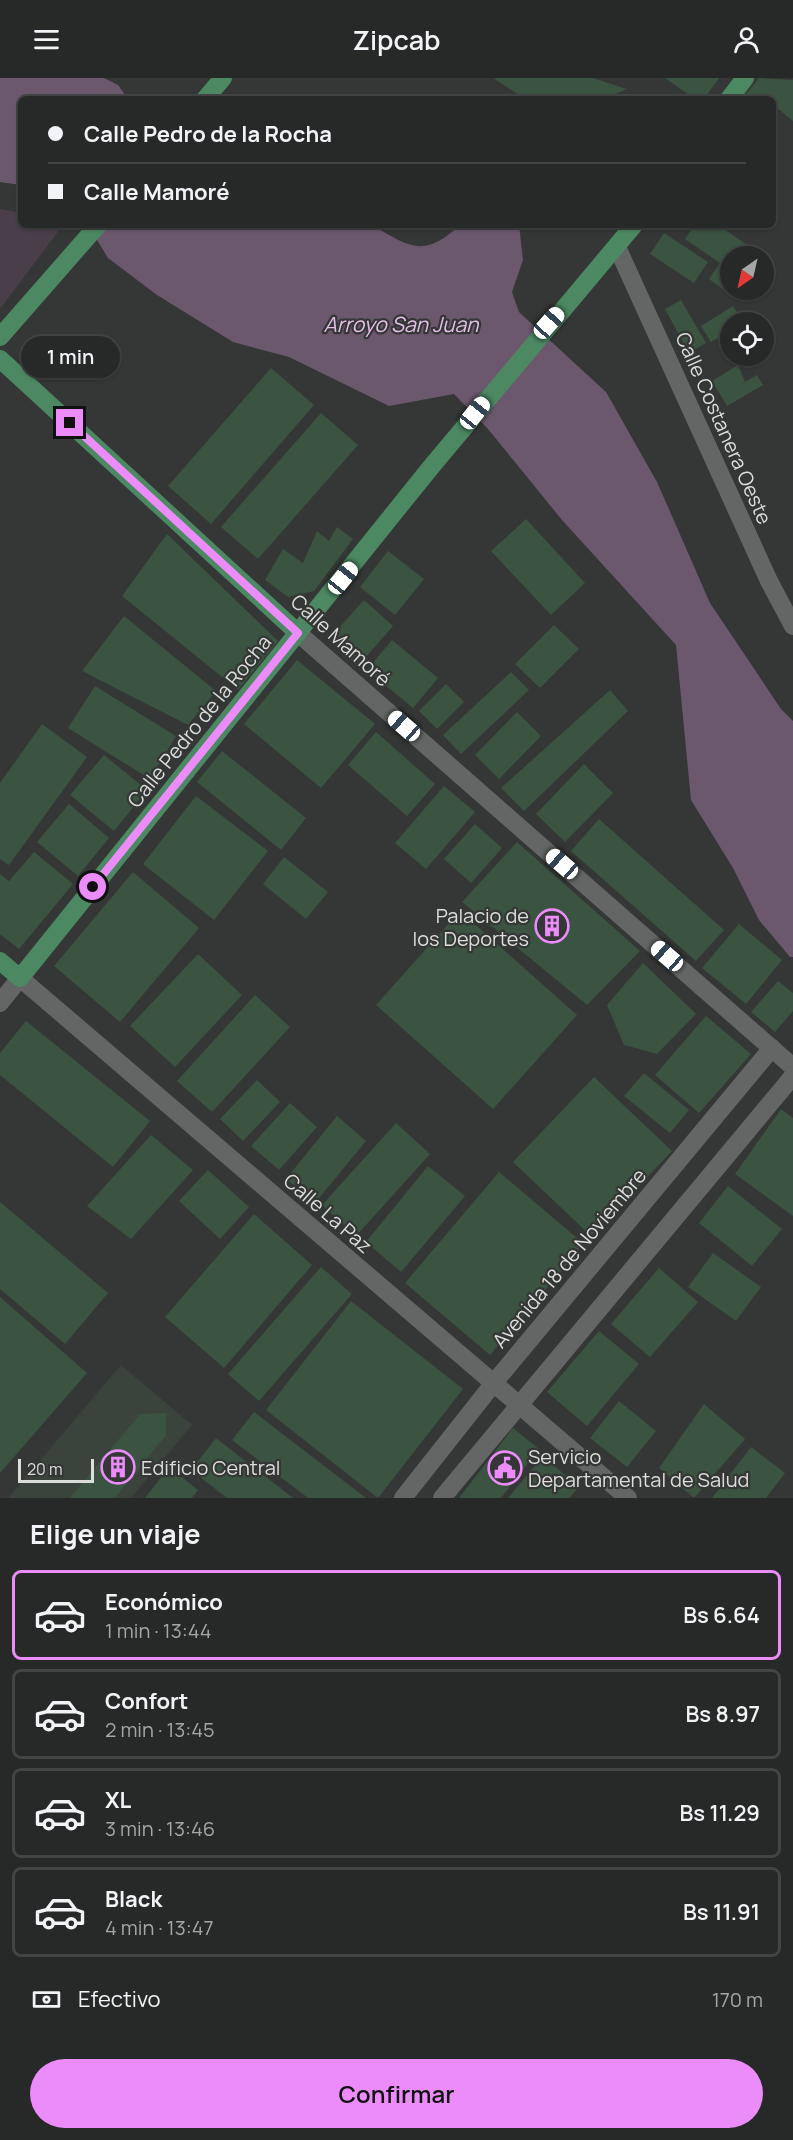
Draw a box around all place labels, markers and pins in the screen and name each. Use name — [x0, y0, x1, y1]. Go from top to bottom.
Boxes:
place label: Palacio de los Deportes — [413, 902, 529, 952]
building icon: Palacio de los Deportes — [534, 908, 570, 944]
place label: Servicio Departamental de Salud — [528, 1443, 749, 1493]
building icon: Edificio Central — [100, 1449, 136, 1485]
public building icon: Servicio Departamental de Salud — [487, 1450, 523, 1486]
place label: Edificio Central — [141, 1454, 280, 1481]

